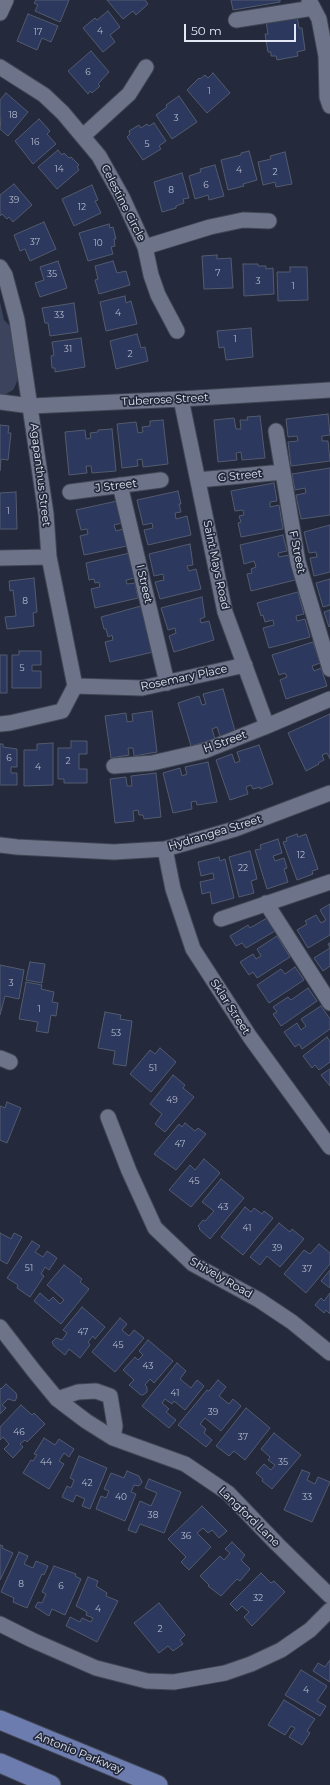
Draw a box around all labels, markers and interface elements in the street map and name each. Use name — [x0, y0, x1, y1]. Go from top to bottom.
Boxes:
scale bar — [186, 16, 298, 42]
text: 50 m — [191, 23, 222, 38]
house number: 4 — [97, 26, 103, 36]
house number: 17 — [34, 27, 42, 37]
house number: 6 — [85, 67, 91, 77]
house number: 1 — [207, 86, 211, 96]
house number: 18 — [9, 110, 17, 120]
house number: 3 — [173, 113, 179, 123]
house number: 16 — [31, 137, 39, 147]
house number: 5 — [144, 139, 150, 149]
street label: Celestine Circle — [98, 162, 148, 244]
house number: 14 — [54, 164, 64, 174]
house number: 4 — [236, 165, 242, 175]
house number: 2 — [272, 167, 278, 177]
house number: 6 — [203, 180, 209, 190]
house number: 8 — [168, 185, 174, 195]
house number: 39 — [9, 195, 19, 205]
house number: 12 — [78, 202, 86, 212]
house number: 37 — [30, 237, 40, 247]
house number: 10 — [93, 238, 103, 248]
house number: 7 — [215, 268, 221, 278]
house number: 35 — [47, 269, 57, 279]
house number: 3 — [255, 276, 261, 286]
house number: 1 — [291, 281, 295, 291]
house number: 4 — [115, 308, 121, 318]
house number: 33 — [54, 310, 64, 320]
house number: 1 — [233, 334, 237, 344]
house number: 31 — [64, 344, 72, 354]
house number: 2 — [127, 349, 133, 359]
street label: Tuberose Street — [121, 391, 209, 409]
street label: Agapanthus Street — [27, 423, 53, 527]
street label: G Street — [217, 467, 263, 485]
street label: J Street — [95, 477, 137, 495]
house number: 1 — [6, 506, 10, 516]
street label: Saint Mays Road — [200, 519, 232, 611]
street label: F Street — [286, 530, 308, 574]
street label: I Street — [133, 563, 155, 605]
house number: 8 — [22, 596, 28, 606]
street label: Rosemary Place — [139, 662, 229, 694]
house number: 5 — [19, 663, 25, 673]
street label: H Street — [202, 728, 248, 756]
house number: 6 — [6, 753, 12, 763]
house number: 2 — [65, 756, 71, 766]
house number: 4 — [35, 762, 41, 772]
street label: Hydrangea Street — [167, 813, 263, 853]
house number: 12 — [297, 850, 305, 860]
house number: 22 — [238, 863, 248, 873]
street label: Sklar Street — [207, 977, 253, 1037]
house number: 3 — [8, 978, 14, 988]
house number: 1 — [37, 1004, 41, 1014]
house number: 53 — [111, 1028, 121, 1038]
house number: 51 — [149, 1063, 157, 1073]
house number: 49 — [166, 1095, 178, 1105]
house number: 47 — [175, 1139, 185, 1149]
house number: 45 — [188, 1176, 200, 1186]
house number: 43 — [218, 1202, 228, 1212]
house number: 41 — [243, 1223, 251, 1233]
house number: 39 — [272, 1243, 282, 1253]
street label: Shively Road — [187, 1255, 255, 1301]
house number: 51 — [25, 1263, 33, 1273]
house number: 37 — [302, 1264, 312, 1274]
house number: 47 — [78, 1327, 88, 1337]
house number: 45 — [112, 1340, 124, 1350]
house number: 43 — [143, 1361, 153, 1371]
house number: 41 — [171, 1388, 179, 1398]
house number: 39 — [208, 1407, 218, 1417]
house number: 46 — [13, 1427, 25, 1437]
house number: 37 — [238, 1432, 248, 1442]
house number: 44 — [40, 1457, 52, 1467]
house number: 35 — [278, 1457, 288, 1467]
house number: 42 — [81, 1478, 93, 1488]
street label: Langford Lane — [216, 1484, 282, 1550]
house number: 40 — [115, 1492, 127, 1502]
house number: 33 — [302, 1492, 312, 1502]
house number: 38 — [148, 1510, 158, 1520]
house number: 36 — [181, 1531, 191, 1541]
house number: 8 — [18, 1579, 24, 1589]
house number: 6 — [58, 1581, 64, 1591]
house number: 32 — [253, 1593, 263, 1603]
house number: 4 — [95, 1604, 101, 1614]
house number: 2 — [157, 1624, 163, 1634]
house number: 4 — [303, 1685, 309, 1695]
street label: Antonio Parkway — [33, 1729, 125, 1777]

